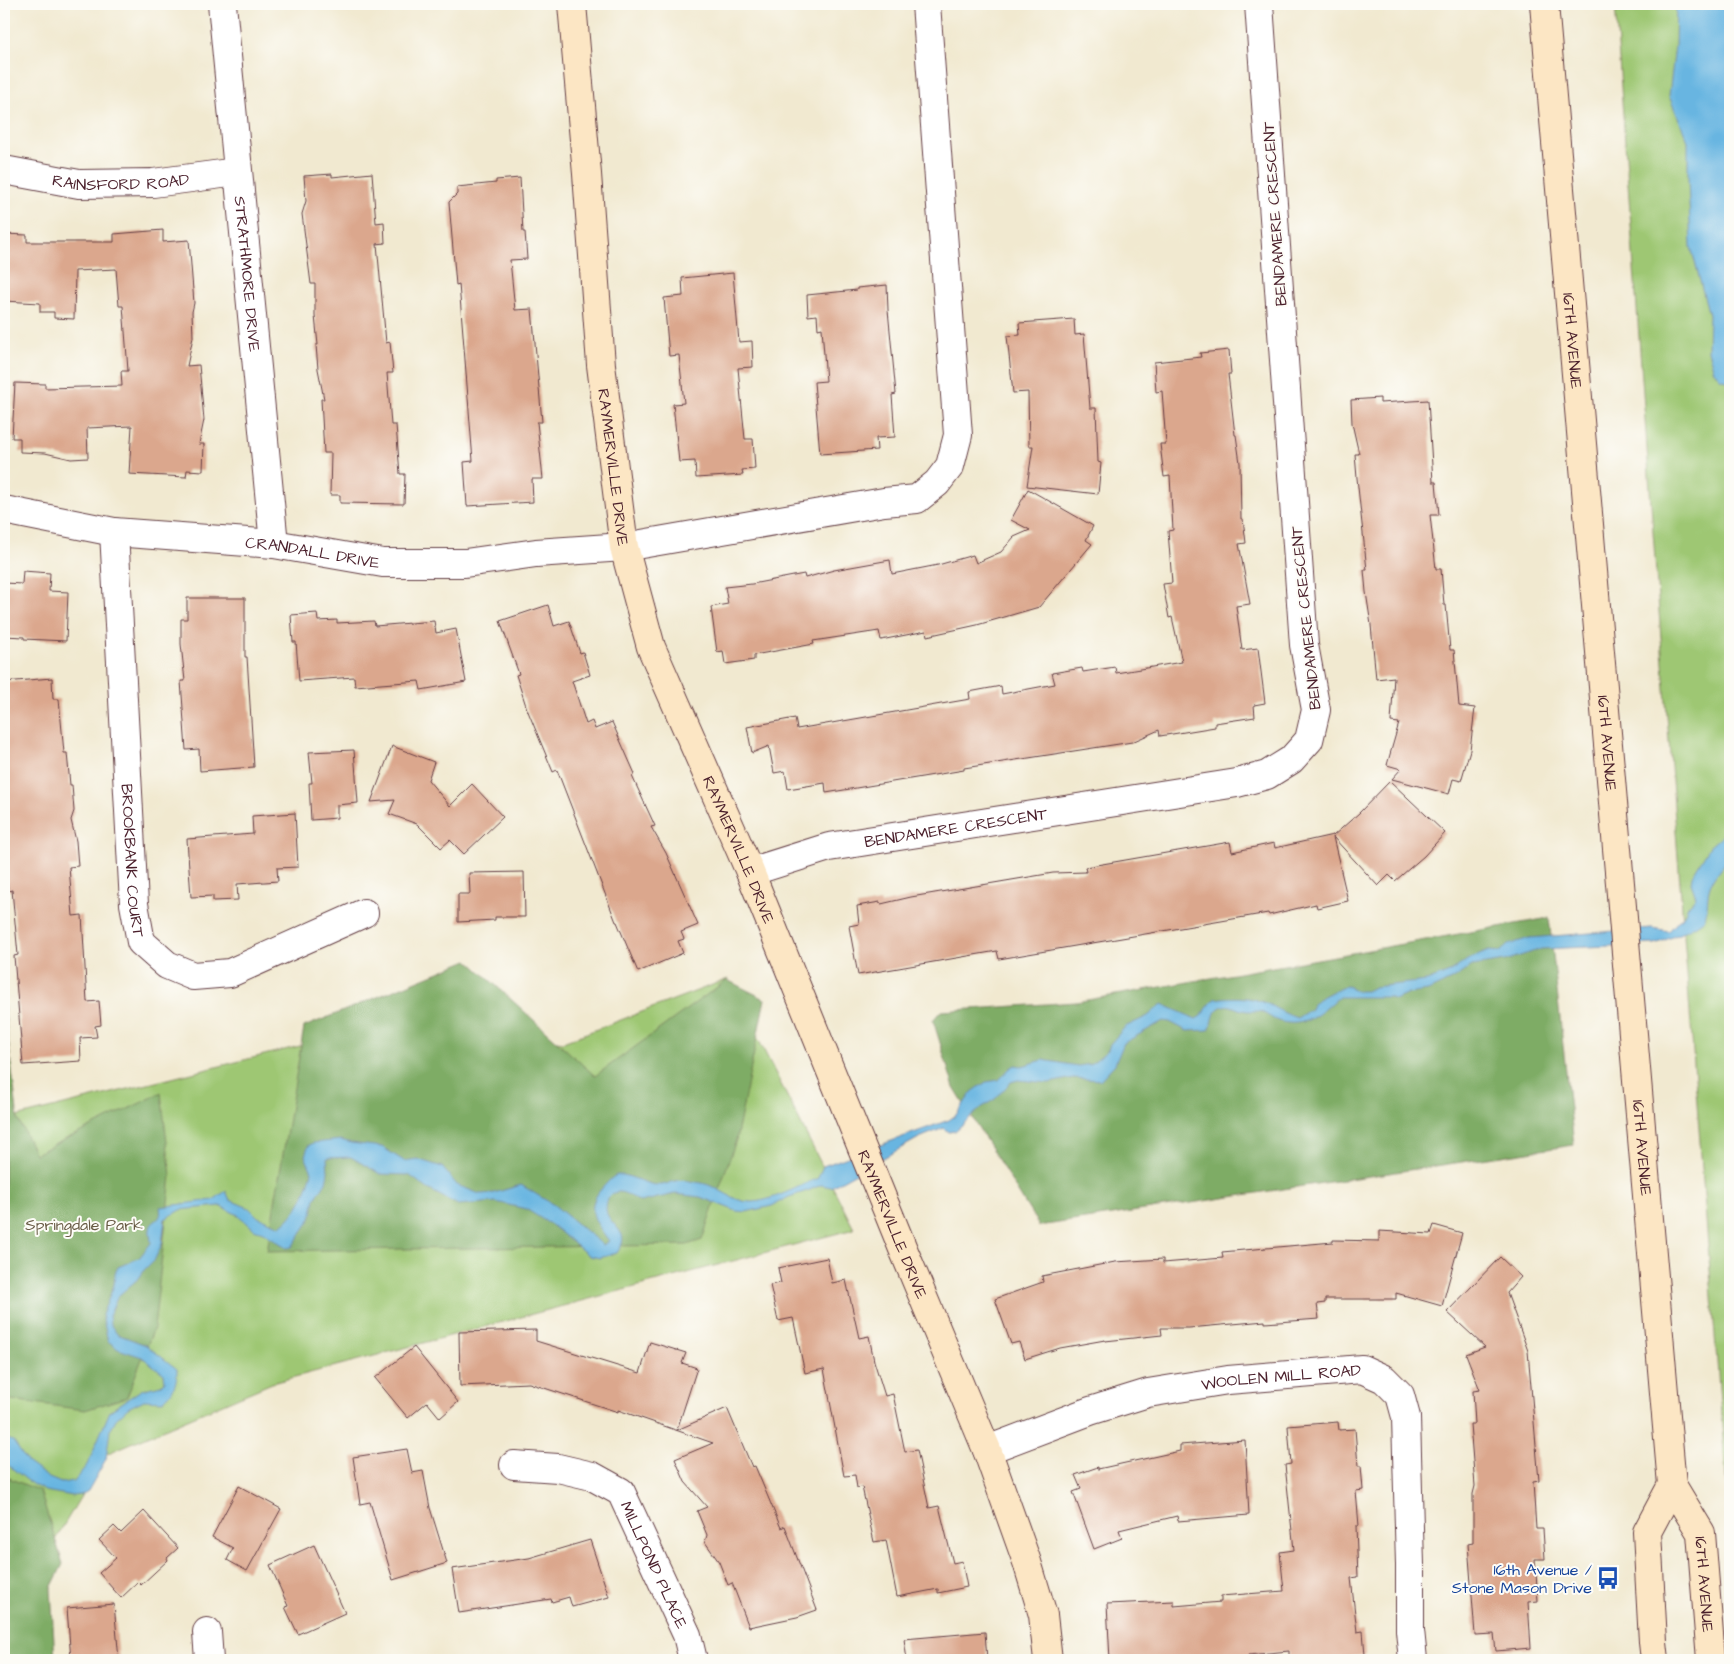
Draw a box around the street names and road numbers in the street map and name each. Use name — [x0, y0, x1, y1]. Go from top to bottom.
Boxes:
street label: BENDAMERE CRESCENT — [1258, 121, 1292, 307]
street label: RAINSFORD ROAD — [50, 168, 191, 196]
street label: STRATHMORE DRIVE — [229, 195, 265, 353]
street label: 16TH AVENUE — [1557, 292, 1587, 390]
street label: RAYMERVILLE DRIVE — [592, 387, 634, 548]
street label: BENDAMERE CRESCENT — [1285, 525, 1327, 711]
street label: CRANDALL DRIVE — [245, 532, 382, 574]
street label: 16TH AVENUE — [1592, 694, 1622, 793]
street label: RAYMERVILLE DRIVE — [697, 773, 780, 927]
street label: BROOKBANK COURT — [116, 783, 150, 939]
street label: BENDAMERE CRESCENT — [863, 803, 1049, 853]
street label: 16TH AVENUE — [1627, 1099, 1657, 1197]
street label: RAYMERVILLE DRIVE — [852, 1147, 933, 1302]
street label: WOOLEN MILL ROAD — [1200, 1359, 1362, 1396]
street label: MILLPOND PLACE — [615, 1498, 693, 1633]
street label: 16TH AVENUE — [1689, 1535, 1719, 1634]

